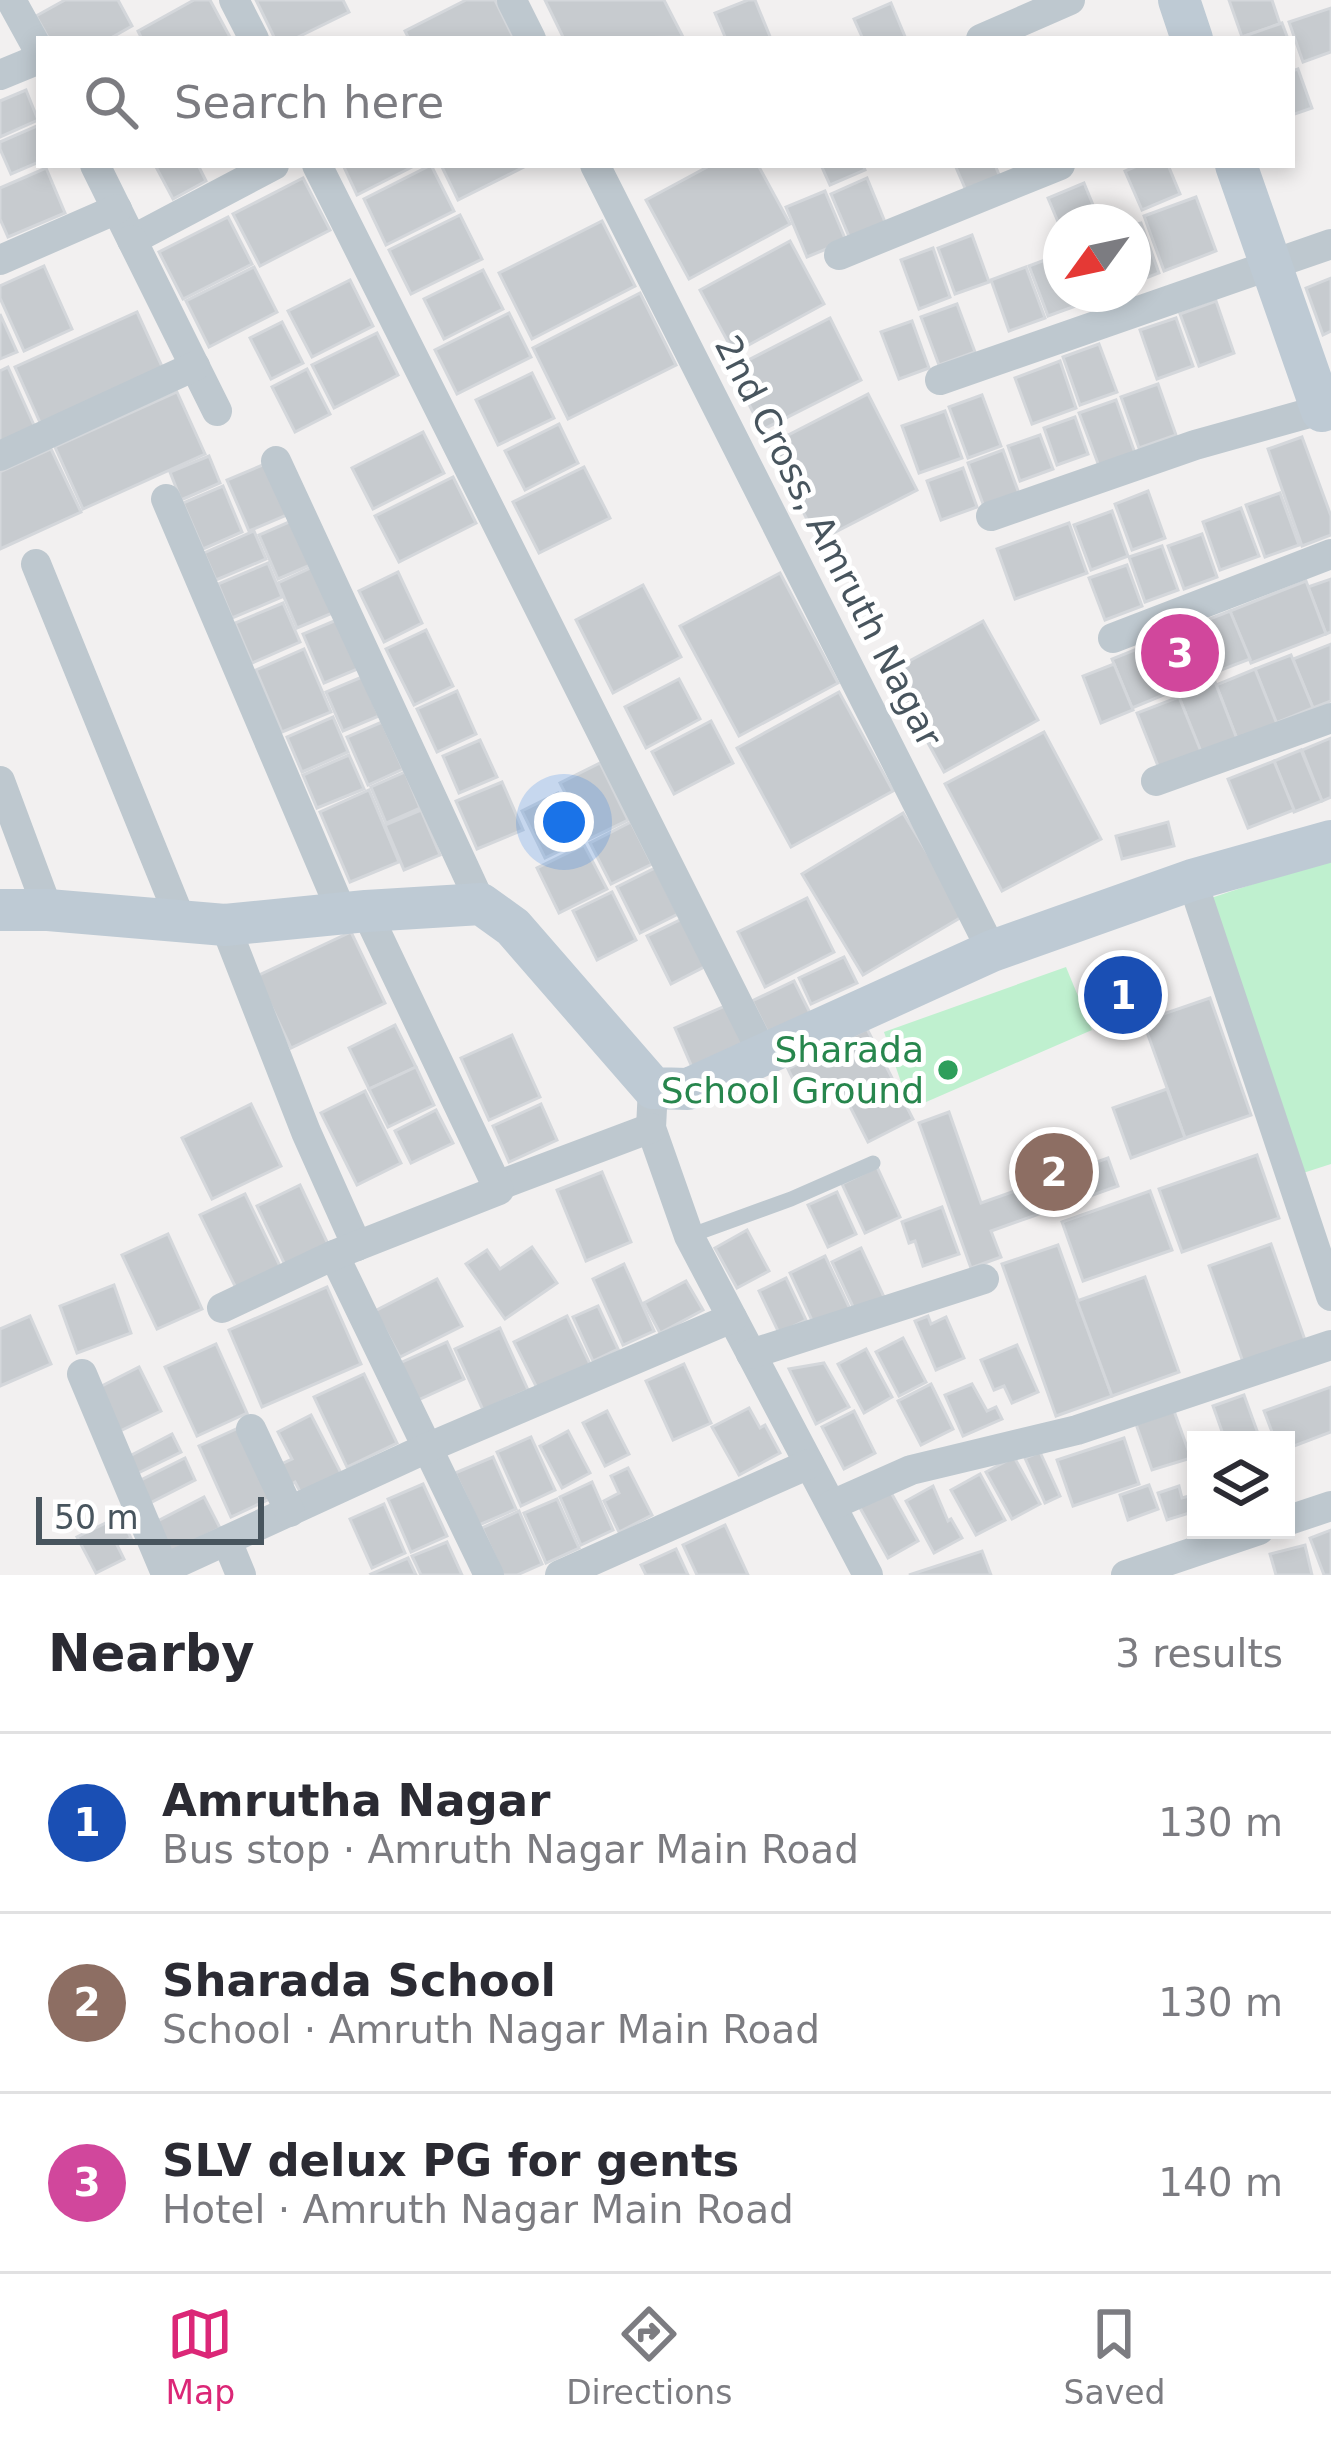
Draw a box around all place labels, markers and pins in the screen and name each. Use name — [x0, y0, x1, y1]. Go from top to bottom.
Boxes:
pin: 3 — [1141, 608, 1219, 698]
pin: 1 — [1084, 950, 1162, 1040]
place label: Sharada School Ground — [661, 1029, 924, 1111]
marker: Sharada School Ground — [935, 1057, 961, 1083]
pin: 2 — [1015, 1127, 1093, 1217]

